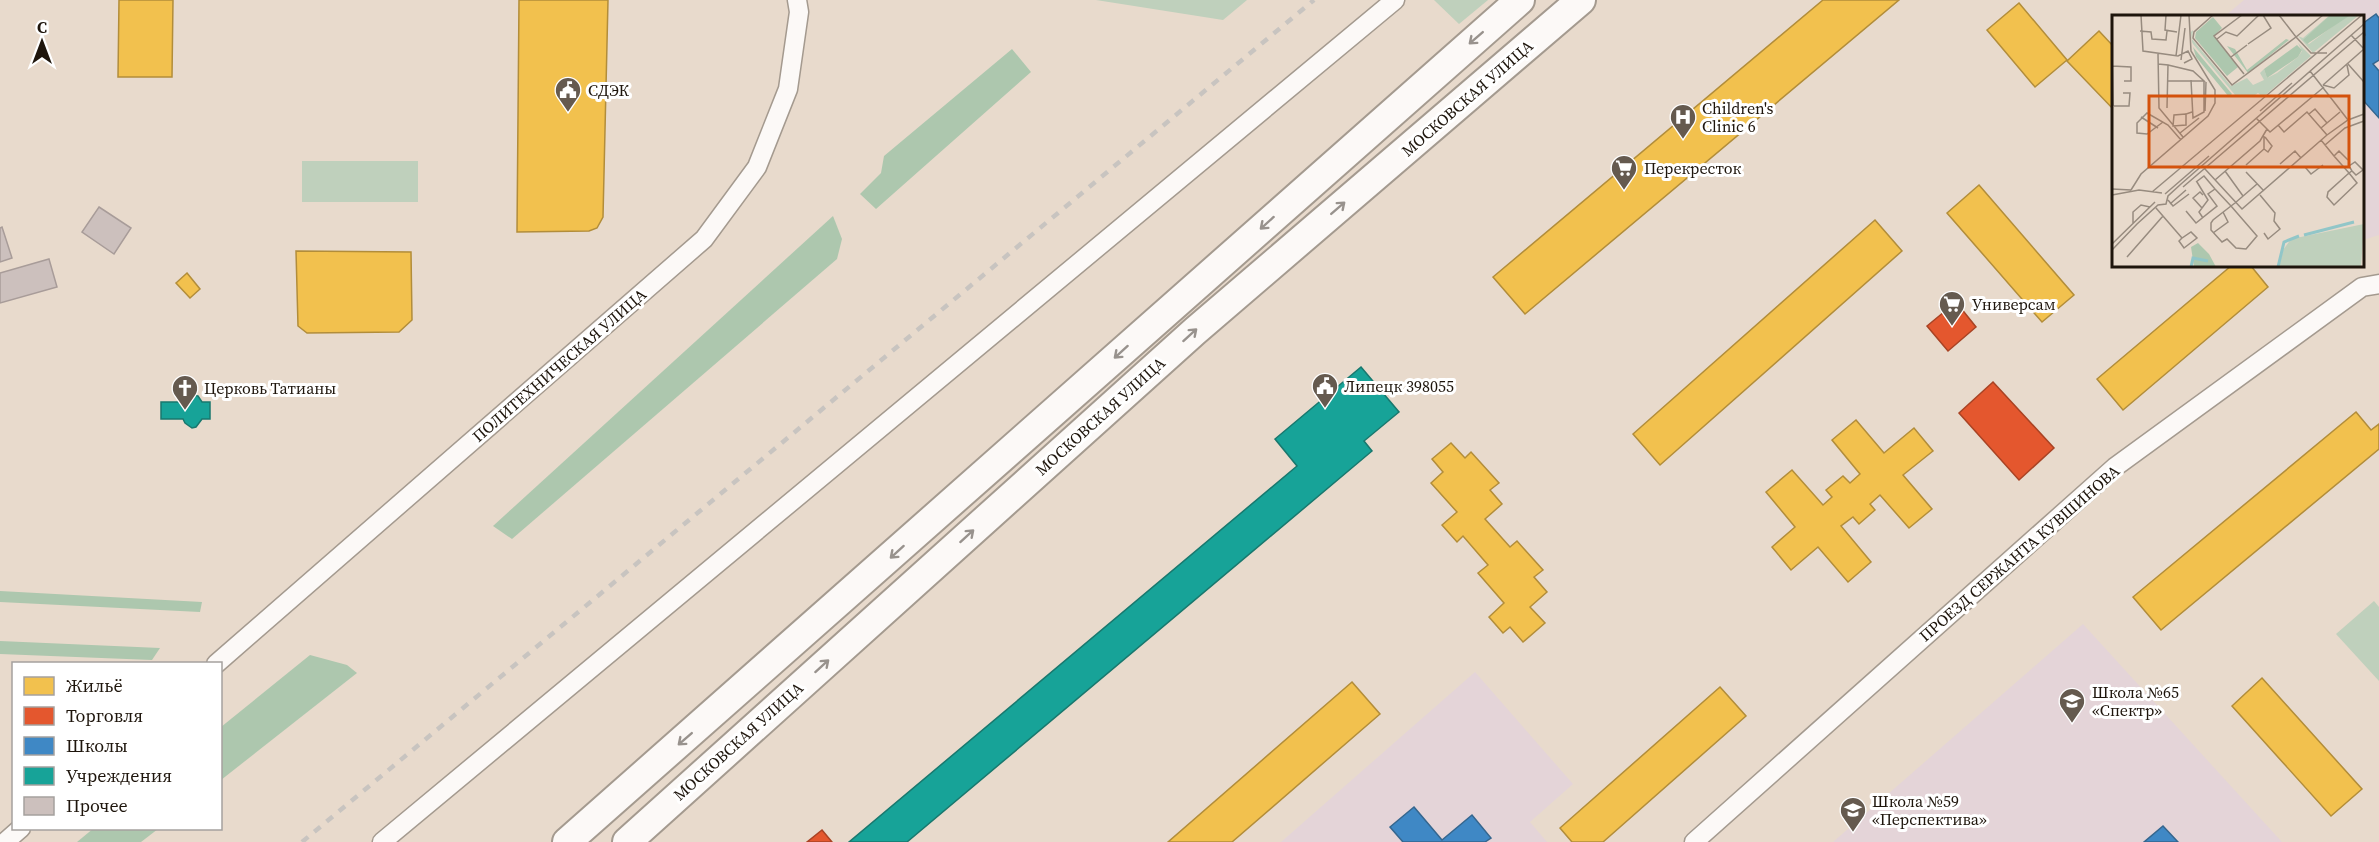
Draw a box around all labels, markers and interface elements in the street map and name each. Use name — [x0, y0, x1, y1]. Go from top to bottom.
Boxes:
north arrow — [12, 12, 72, 72]
inset map — [2112, 15, 2364, 267]
text: С — [37, 16, 47, 38]
one-way arrow — [1469, 31, 1484, 45]
street label: МОСКОВСКАЯ УЛИЦА — [1396, 34, 1538, 161]
public building icon: СДЭК — [553, 75, 583, 113]
place label: СДЭК — [588, 79, 630, 101]
place label: Children's Clinic 6 — [1702, 97, 1773, 137]
hospital icon: Children's Clinic 6 — [1668, 102, 1698, 140]
supermarket icon: Перекресток — [1609, 153, 1639, 191]
place label: Перекресток — [1644, 157, 1742, 179]
one-way arrow — [1330, 201, 1345, 215]
one-way arrow — [1260, 216, 1275, 230]
street label: ПОЛИТЕХНИЧЕСКАЯ УЛИЦА — [467, 283, 651, 447]
supermarket icon: Универсам — [1937, 289, 1967, 327]
place label: Универсам — [1972, 293, 2056, 315]
one-way arrow — [1182, 328, 1197, 342]
one-way arrow — [1114, 345, 1129, 359]
street label: МОСКОВСКАЯ УЛИЦА — [1030, 351, 1170, 480]
public building icon: Липецк 398055 — [1310, 371, 1340, 409]
church icon: Церковь Татианы — [170, 373, 200, 411]
place label: Липецк 398055 — [1344, 375, 1454, 397]
place label: Церковь Татианы — [204, 377, 336, 399]
street label: ПРОЕЗД СЕРЖАНТА КУВШИНОВА — [1914, 459, 2124, 646]
one-way arrow — [959, 529, 974, 543]
one-way arrow — [889, 544, 905, 558]
one-way arrow — [814, 659, 829, 673]
legend — [12, 662, 222, 830]
text: Жильё — [66, 673, 123, 698]
street label: МОСКОВСКАЯ УЛИЦА — [668, 676, 808, 805]
place label: Школа №65 «Спектр» — [2092, 681, 2179, 721]
school or university icon: Школа №65 «Спектр» — [2057, 686, 2087, 724]
text: Торговля — [66, 703, 143, 728]
one-way arrow — [678, 732, 693, 746]
text: Школы — [66, 733, 128, 758]
text: Учреждения — [66, 763, 172, 788]
place label: Школа №59 «Перспектива» — [1872, 790, 1987, 830]
text: Прочее — [66, 793, 128, 818]
school or university icon: Школа №59 «Перспектива» — [1838, 795, 1868, 833]

